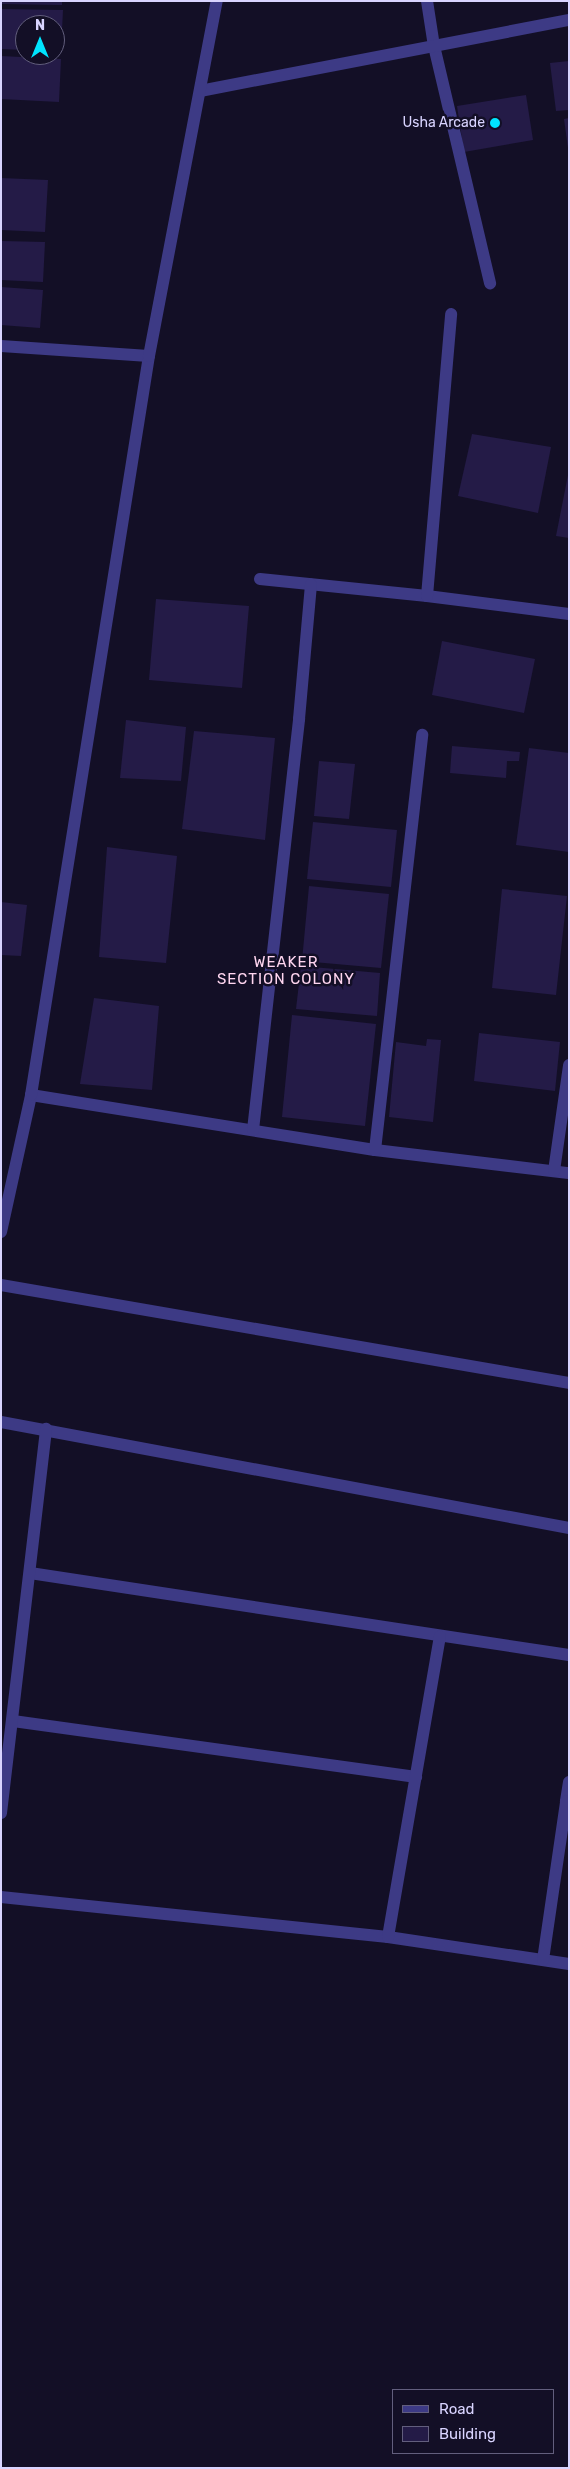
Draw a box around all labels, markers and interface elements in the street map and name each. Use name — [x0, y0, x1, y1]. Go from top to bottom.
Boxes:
north arrow — [15, 15, 65, 65]
text: N — [35, 17, 45, 34]
place label: Usha Arcade — [402, 115, 485, 131]
marker: Usha Arcade — [489, 117, 501, 129]
district label: WEAKER SECTION COLONY — [215, 953, 357, 988]
legend — [392, 2389, 555, 2454]
text: Road — [439, 2400, 475, 2418]
text: Building — [439, 2425, 496, 2443]

